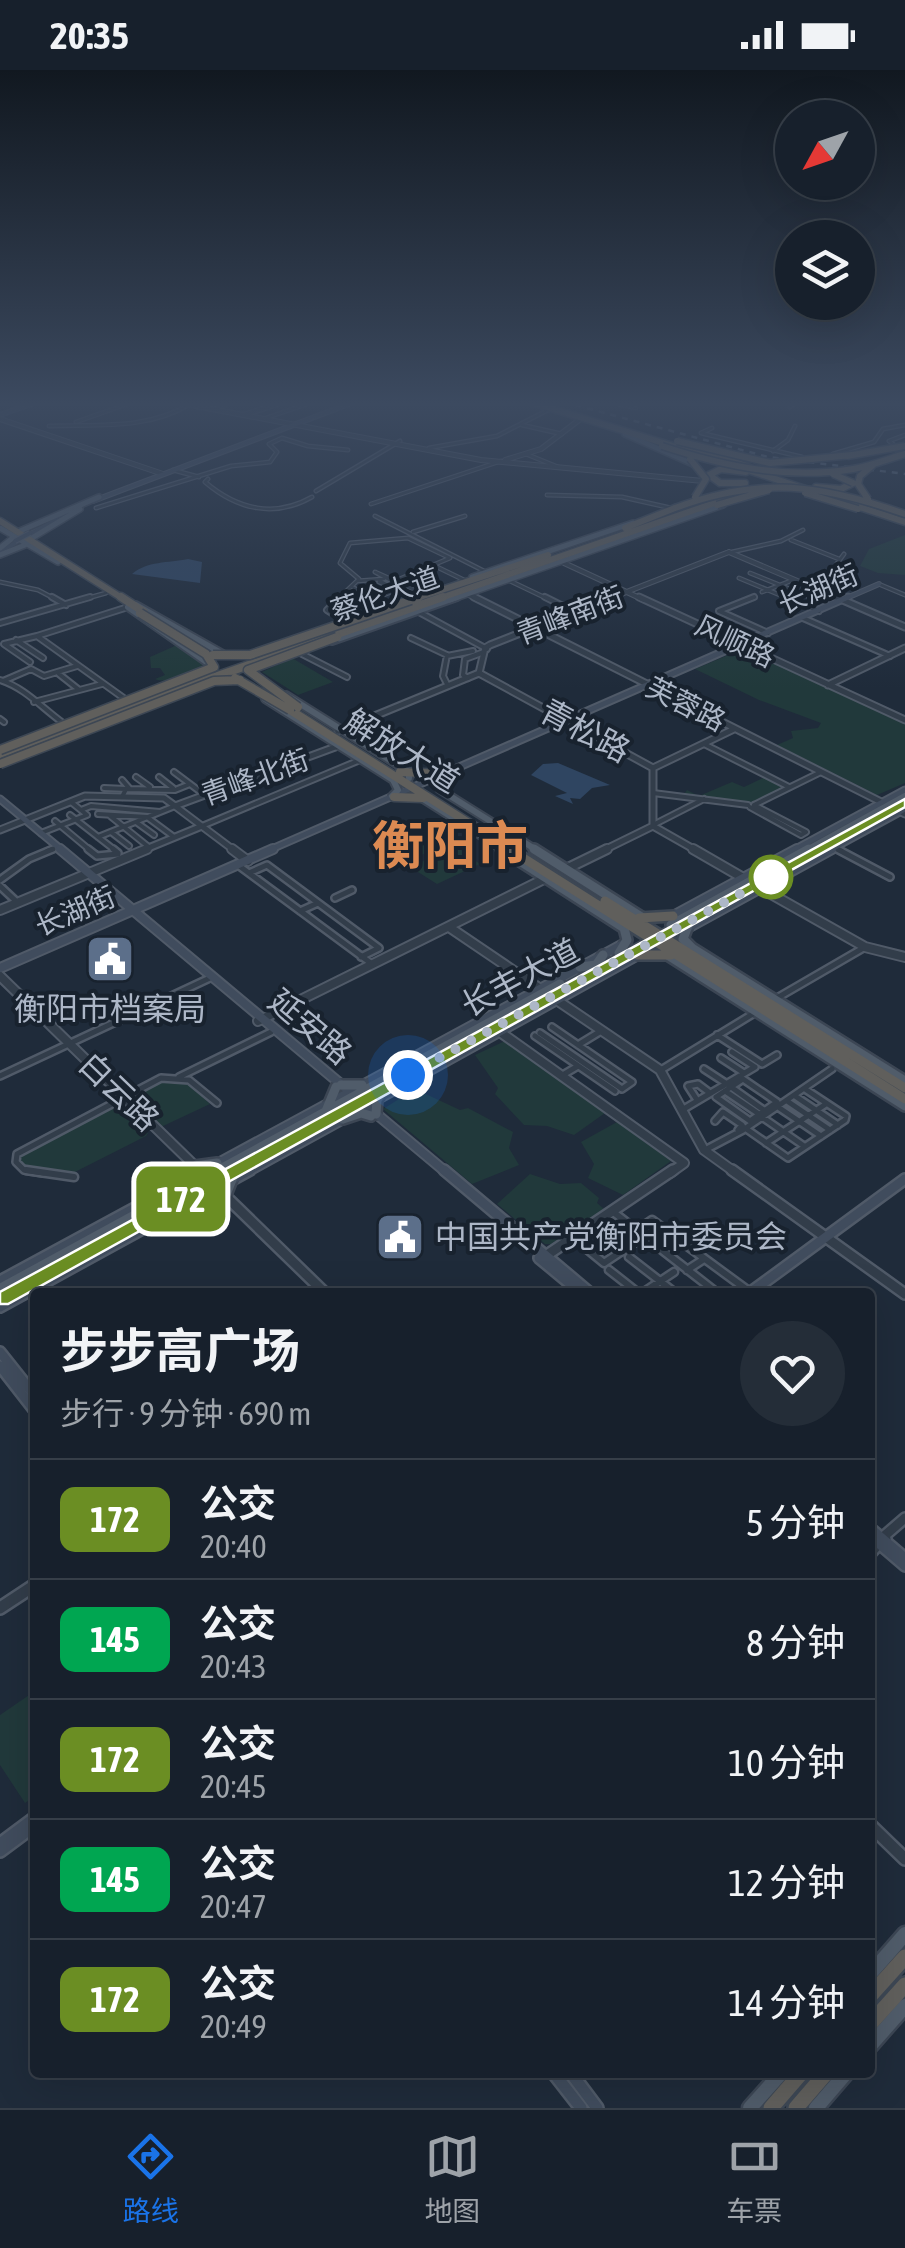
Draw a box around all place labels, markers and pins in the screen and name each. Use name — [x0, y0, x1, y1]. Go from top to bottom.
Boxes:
unlabelled marker — [750, 856, 792, 898]
public building icon: 衡阳市档案局 — [84, 933, 136, 985]
place label: 衡阳市档案局 — [14, 990, 206, 1027]
public building icon: 中国共产党衡阳市委员会 — [374, 1211, 426, 1263]
place label: 中国共产党衡阳市委员会 — [435, 1218, 787, 1255]

